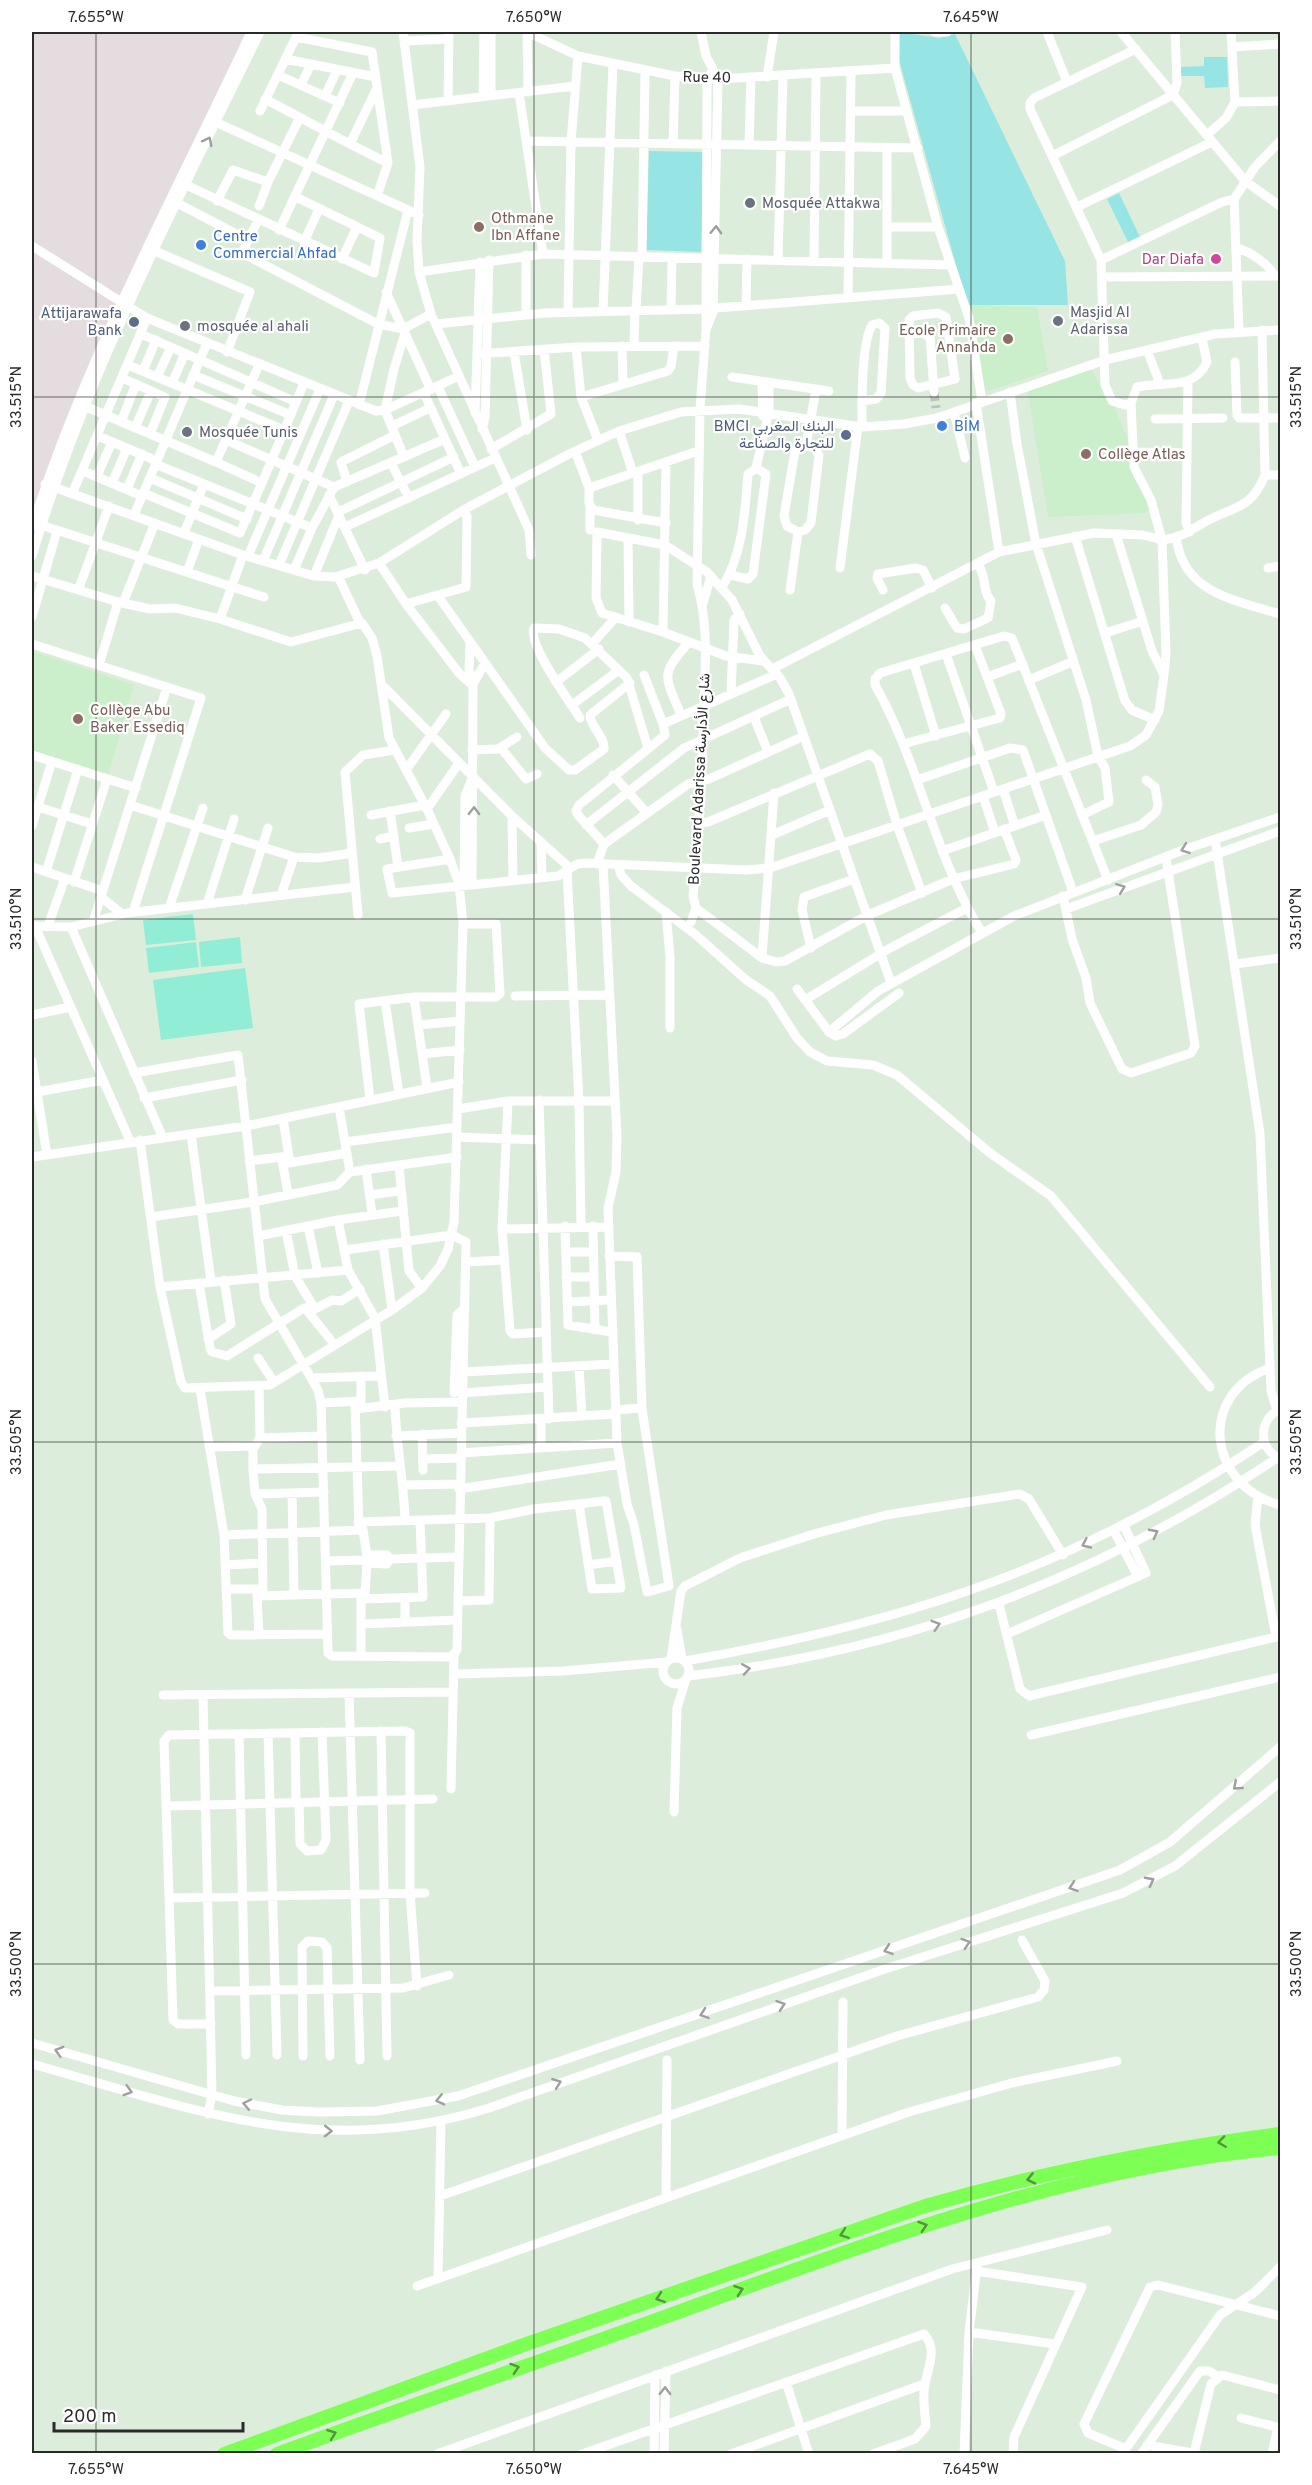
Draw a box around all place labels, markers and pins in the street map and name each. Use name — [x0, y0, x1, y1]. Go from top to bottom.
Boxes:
place label: Mosquée Attakwa — [762, 195, 880, 214]
marker: Mosquée Attakwa — [743, 196, 757, 210]
place label: Othmane Ibn Affane — [491, 210, 560, 246]
marker: Othmane Ibn Affane — [472, 220, 486, 234]
place label: Centre Commercial Ahfad — [213, 228, 337, 264]
marker: Centre Commercial Ahfad — [194, 238, 208, 252]
place label: Dar Diafa — [1142, 251, 1204, 270]
marker: Dar Diafa — [1209, 252, 1223, 266]
place label: Masjid Al Adarissa — [1070, 304, 1130, 340]
place label: Attijarawafa Bank — [40, 305, 122, 341]
marker: Masjid Al Adarissa — [1051, 314, 1065, 328]
marker: Attijarawafa Bank — [127, 315, 141, 329]
place label: mosquée al ahali — [197, 318, 309, 337]
marker: mosquée al ahali — [178, 319, 192, 333]
place label: Ecole Primaire Annahda — [899, 322, 996, 358]
marker: Ecole Primaire Annahda — [1001, 332, 1015, 346]
place label: BİM — [954, 417, 980, 437]
place label: BMCI البنك المغربي للتجارة والصناعة — [714, 418, 834, 454]
marker: BİM — [935, 419, 949, 433]
place label: Mosquée Tunis — [199, 424, 298, 443]
marker: Mosquée Tunis — [180, 425, 194, 439]
marker: BMCI البنك المغربي للتجارة والصناعة — [839, 428, 853, 442]
place label: Collège Atlas — [1098, 446, 1186, 465]
marker: Collège Atlas — [1079, 447, 1093, 461]
place label: Collège Abu Baker Essediq — [90, 702, 185, 738]
marker: Collège Abu Baker Essediq — [71, 712, 85, 726]

